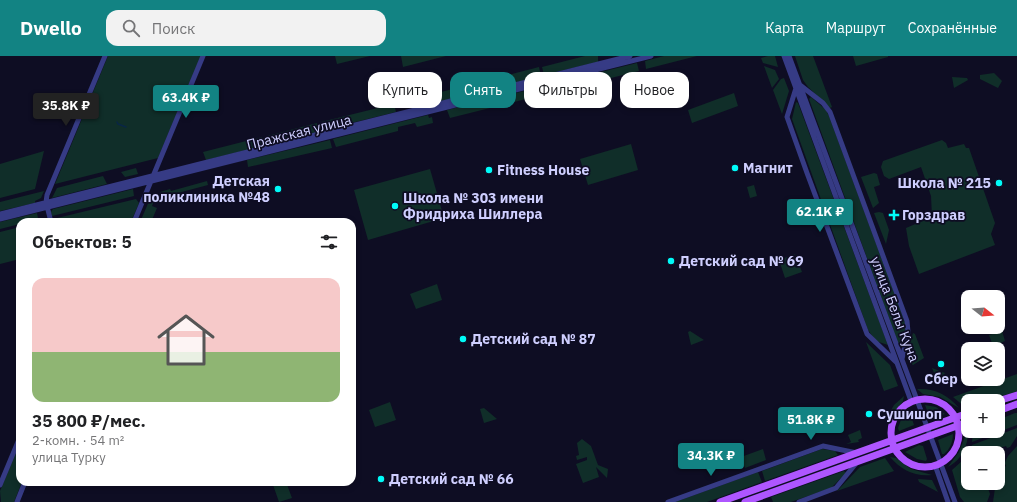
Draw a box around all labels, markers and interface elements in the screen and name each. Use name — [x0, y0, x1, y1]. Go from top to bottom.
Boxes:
search box — [106, 10, 386, 46]
text: Dwello — [20, 16, 82, 40]
icon: search — [120, 17, 142, 39]
text: Поиск — [152, 19, 195, 38]
text: Карта — [765, 19, 804, 37]
text: Маршрут — [826, 19, 886, 37]
text: Сохранённые — [908, 19, 997, 37]
chip: Купить — [368, 72, 442, 108]
chip: Снять — [450, 72, 516, 108]
chip: Фильтры — [524, 72, 612, 108]
chip: Новое — [620, 72, 689, 108]
pin: 63.4K ₽ — [149, 85, 223, 119]
text: 63.4K ₽ — [162, 89, 210, 106]
pin: 35.8K ₽ — [29, 93, 103, 127]
text: 35.8K ₽ — [42, 97, 90, 114]
street label: Пражская улица — [245, 110, 354, 154]
place label: Магнит — [743, 159, 793, 177]
place label: Fitness House — [497, 161, 590, 179]
marker: Магнит — [730, 163, 740, 173]
marker: Fitness House — [484, 165, 494, 175]
place label: Детская поликлиника №48 — [143, 172, 270, 206]
place label: Школа № 215 — [898, 174, 991, 192]
marker: Школа № 215 — [994, 178, 1004, 188]
marker: Детская поликлиника №48 — [273, 184, 283, 194]
place label: Школа № 303 имени Фридриха Шиллера — [403, 189, 544, 223]
pin: 62.1K ₽ — [783, 199, 857, 233]
marker: Школа № 303 имени Фридриха Шиллера — [390, 201, 400, 211]
text: 62.1K ₽ — [796, 203, 844, 220]
place label: Горздрав — [902, 206, 965, 224]
marker: Горздрав — [889, 210, 899, 220]
text: Объектов: 5 — [32, 231, 132, 253]
icon: filters — [318, 231, 340, 253]
place label: Детский сад № 69 — [679, 252, 804, 270]
street label: улица Белы Куна — [867, 254, 924, 365]
marker: Детский сад № 69 — [666, 256, 676, 266]
north arrow — [961, 290, 1005, 334]
map controls — [961, 290, 1005, 490]
icon: home — [150, 304, 222, 376]
place label: Детский сад № 87 — [471, 330, 596, 348]
marker: Детский сад № 87 — [458, 334, 468, 344]
button: layers — [961, 342, 1005, 386]
marker: Сбер — [936, 359, 946, 369]
place label: Сбер — [924, 370, 958, 388]
button: + — [961, 394, 1005, 438]
place label: Сушишоп — [877, 405, 942, 423]
pin: 51.8K ₽ — [774, 407, 848, 441]
marker: Сушишоп — [864, 409, 874, 419]
text: 35 800 ₽/мес. — [32, 410, 146, 432]
text: 51.8K ₽ — [787, 411, 835, 428]
text: 2-комн. · 54 m² — [32, 432, 124, 449]
pin: 34.3K ₽ — [674, 443, 748, 477]
button: − — [961, 446, 1005, 490]
text: 34.3K ₽ — [687, 447, 735, 464]
text: улица Турку — [32, 449, 106, 466]
place label: Детский сад № 66 — [389, 470, 514, 488]
marker: Детский сад № 66 — [376, 474, 386, 484]

